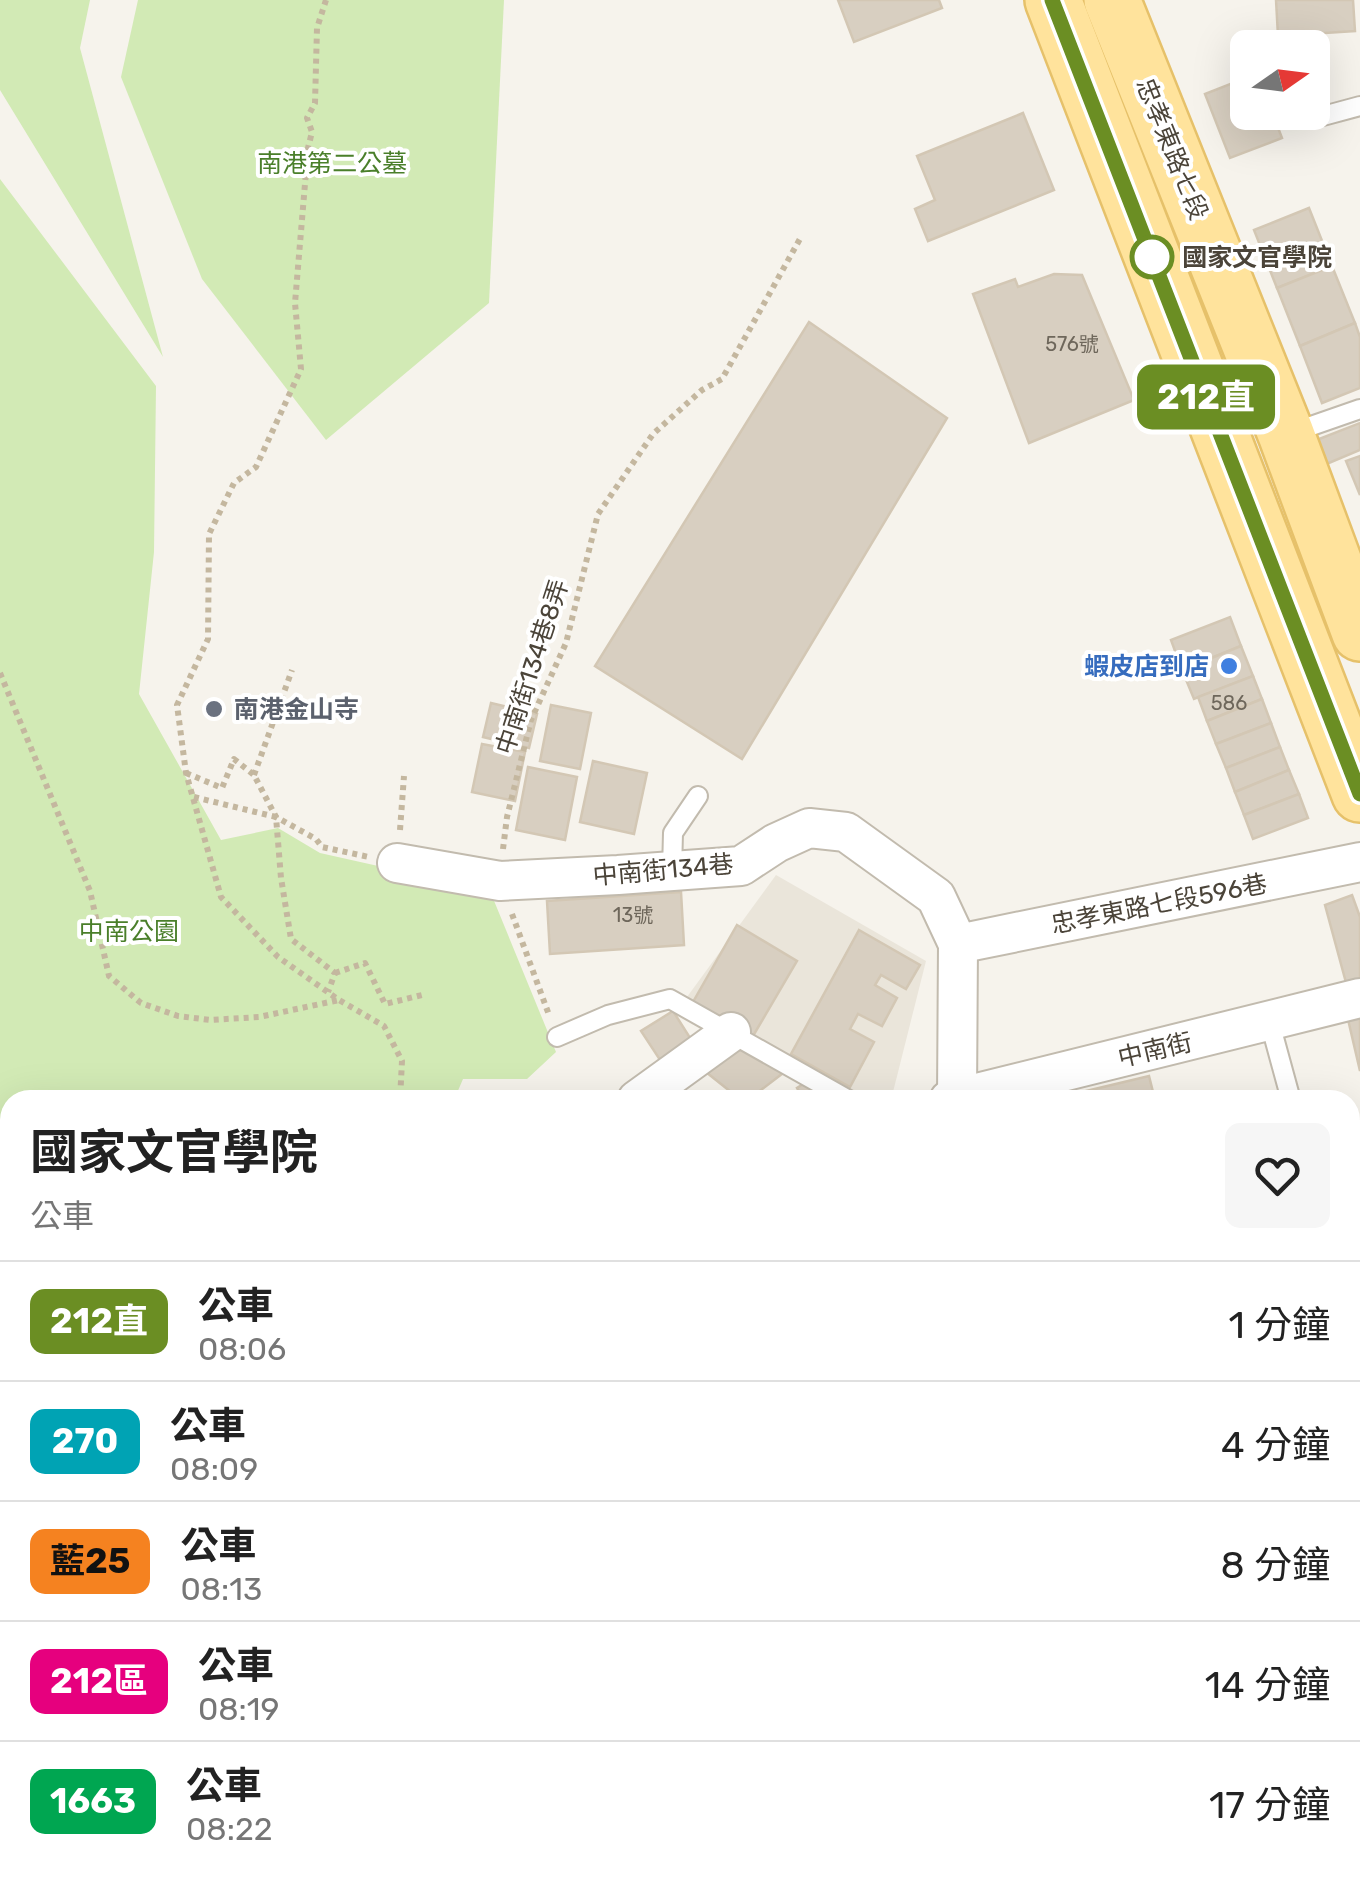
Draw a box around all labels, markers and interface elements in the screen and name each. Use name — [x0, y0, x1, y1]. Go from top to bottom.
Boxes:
north arrow — [1230, 30, 1330, 130]
map controls — [1230, 30, 1330, 130]
street label: 忠孝東路七段 — [1130, 74, 1214, 224]
park label: 南港第二公墓 — [257, 149, 407, 178]
marker: 國家文官學院 — [1131, 236, 1173, 278]
place label: 國家文官學院 — [1182, 243, 1332, 272]
house number: 576號 — [1045, 332, 1099, 356]
line badge: 212直 — [1136, 364, 1276, 430]
text: 212直 — [1157, 376, 1255, 418]
street label: 中南街134巷8弄 — [490, 576, 574, 758]
place label: 蝦皮店到店 — [1084, 652, 1209, 681]
marker: 蝦皮店到店 — [1218, 655, 1240, 677]
house number: 586 — [1211, 691, 1247, 715]
place label: 南港金山寺 — [234, 695, 359, 724]
marker: 南港金山寺 — [203, 698, 225, 720]
street label: 中南街134巷 — [591, 849, 735, 891]
street label: 忠孝東路七段596巷 — [1048, 869, 1270, 939]
house number: 13號 — [613, 903, 653, 927]
park label: 中南公園 — [79, 917, 179, 946]
street label: 中南街 — [1115, 1027, 1195, 1073]
button: heart — [1225, 1123, 1330, 1228]
text: 國家文官學院 — [30, 1124, 318, 1181]
text: 公車 — [30, 1197, 94, 1235]
text: 公車 — [198, 1283, 274, 1329]
text: 212直 — [50, 1300, 148, 1342]
text: 1 分鐘 — [1228, 1302, 1330, 1348]
text: 08:06 — [198, 1330, 286, 1368]
text: 公車 — [170, 1403, 246, 1449]
text: 270 — [52, 1420, 118, 1462]
text: 4 分鐘 — [1221, 1422, 1330, 1468]
text: 08:09 — [170, 1450, 258, 1488]
text: 公車 — [180, 1523, 256, 1569]
text: 藍25 — [50, 1540, 130, 1582]
text: 8 分鐘 — [1221, 1542, 1330, 1588]
text: 08:13 — [180, 1570, 262, 1608]
text: 公車 — [198, 1643, 274, 1689]
text: 212區 — [50, 1660, 148, 1702]
text: 14 分鐘 — [1205, 1662, 1330, 1708]
text: 08:19 — [198, 1690, 279, 1728]
text: 公車 — [186, 1763, 262, 1809]
text: 1663 — [50, 1780, 136, 1822]
text: 17 分鐘 — [1209, 1782, 1330, 1828]
text: 08:22 — [186, 1810, 272, 1848]

